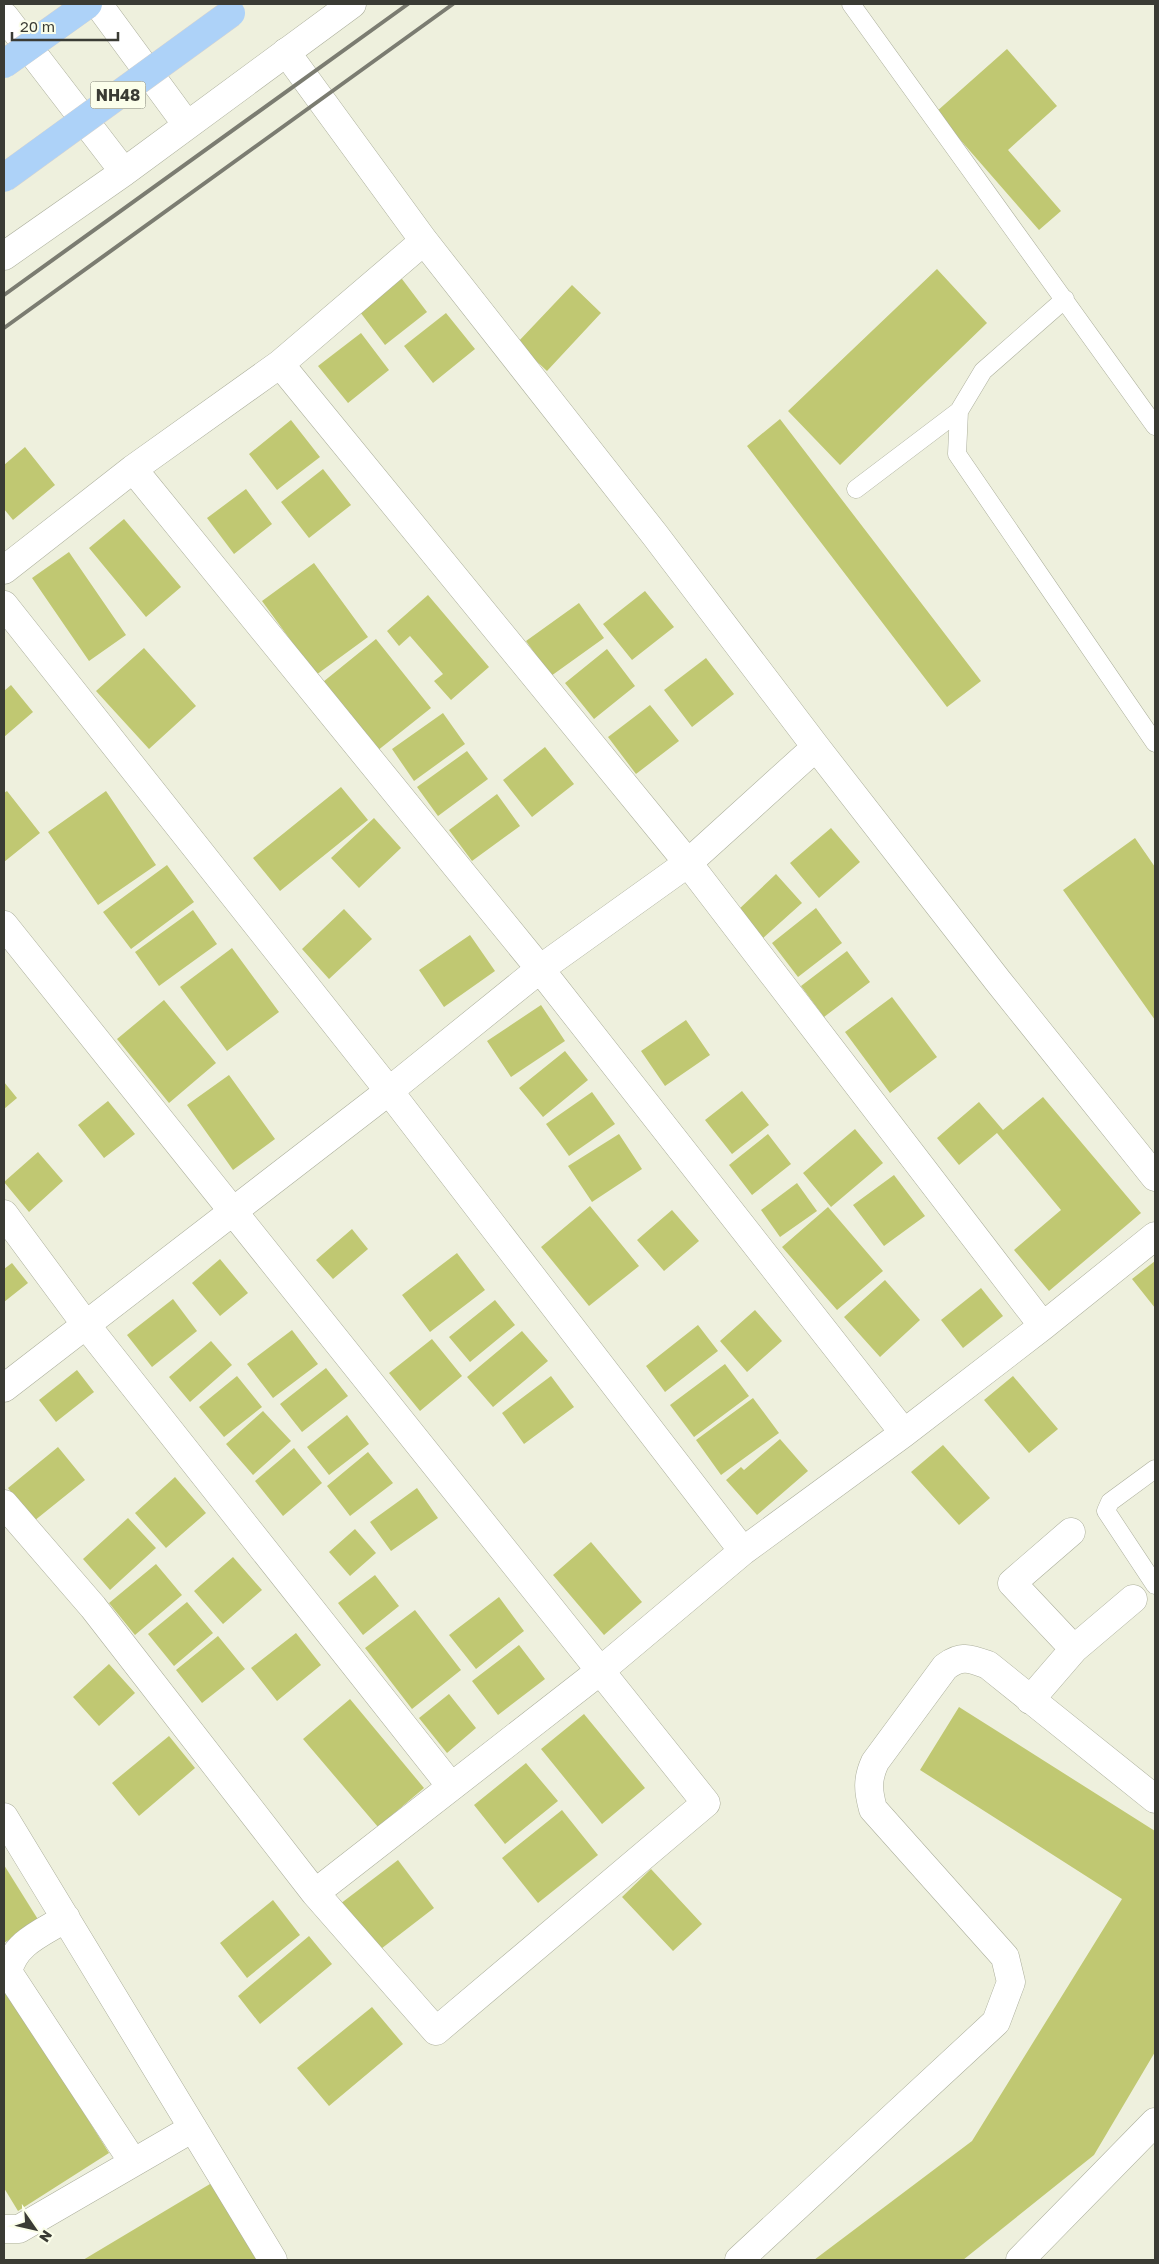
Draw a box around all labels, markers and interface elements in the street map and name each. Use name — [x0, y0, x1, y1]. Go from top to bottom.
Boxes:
scale bar — [12, 10, 119, 42]
text: 20 m — [20, 17, 55, 35]
road number: NH48 — [90, 82, 146, 108]
north arrow — [10, 2204, 60, 2254]
text: N — [36, 2227, 56, 2246]

